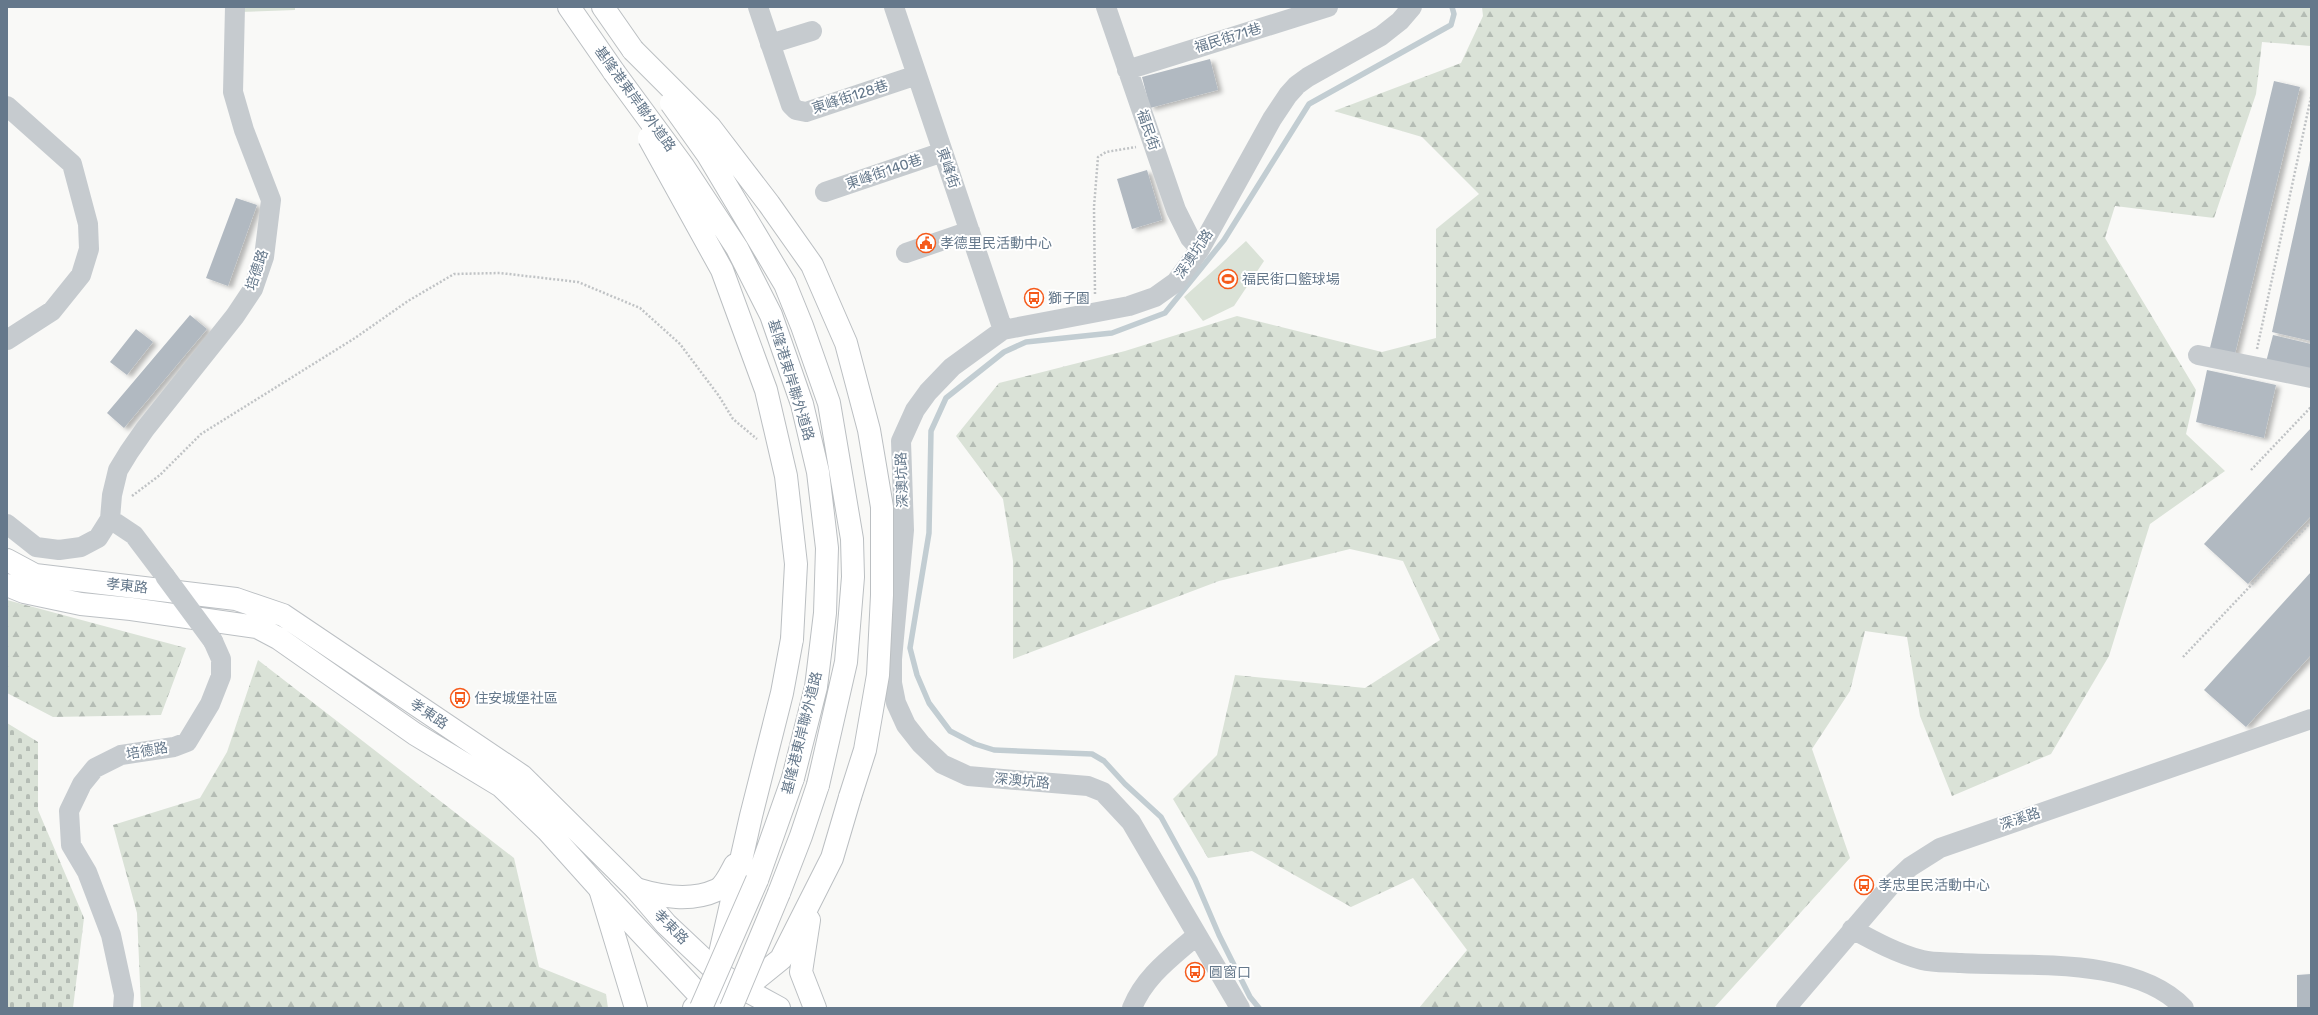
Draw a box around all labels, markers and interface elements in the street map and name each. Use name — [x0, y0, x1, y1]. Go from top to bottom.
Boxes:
street label: 福民街71巷 — [1192, 20, 1264, 56]
street label: 基隆港東岸聯外道路 — [591, 43, 679, 155]
street label: 東峰街128巷 — [810, 77, 890, 117]
street label: 福民街 — [1133, 107, 1163, 153]
street label: 東峰街 — [933, 145, 963, 191]
street label: 東峰街140巷 — [844, 151, 924, 193]
street label: 深澳坑路 — [1171, 226, 1217, 282]
public building icon: 孝德里民活動中心 — [915, 232, 937, 254]
place label: 孝德里民活動中心 — [940, 235, 1052, 252]
street label: 培德路 — [242, 247, 272, 293]
sports icon: 福民街口籃球場 — [1217, 268, 1239, 290]
place label: 福民街口籃球場 — [1242, 271, 1340, 288]
bus stop icon: 獅子園 — [1023, 287, 1045, 309]
place label: 獅子園 — [1048, 290, 1090, 307]
street label: 基隆港東岸聯外道路 — [764, 317, 818, 443]
street label: 深澳坑路 — [893, 452, 911, 508]
street label: 孝東路 — [105, 575, 149, 597]
street label: 基隆港東岸聯外道路 — [779, 670, 825, 796]
bus stop icon: 住安城堡社區 — [449, 687, 471, 709]
place label: 住安城堡社區 — [474, 690, 558, 707]
street label: 孝東路 — [407, 695, 451, 733]
street label: 培德路 — [125, 739, 169, 763]
street label: 深澳坑路 — [993, 770, 1051, 792]
street label: 深溪路 — [1997, 804, 2043, 834]
bus stop icon: 孝忠里民活動中心 — [1853, 874, 1875, 896]
place label: 孝忠里民活動中心 — [1878, 877, 1990, 894]
street label: 孝東路 — [650, 906, 692, 948]
bus stop icon: 圓窗口 — [1184, 961, 1206, 983]
place label: 圓窗口 — [1209, 964, 1251, 981]

